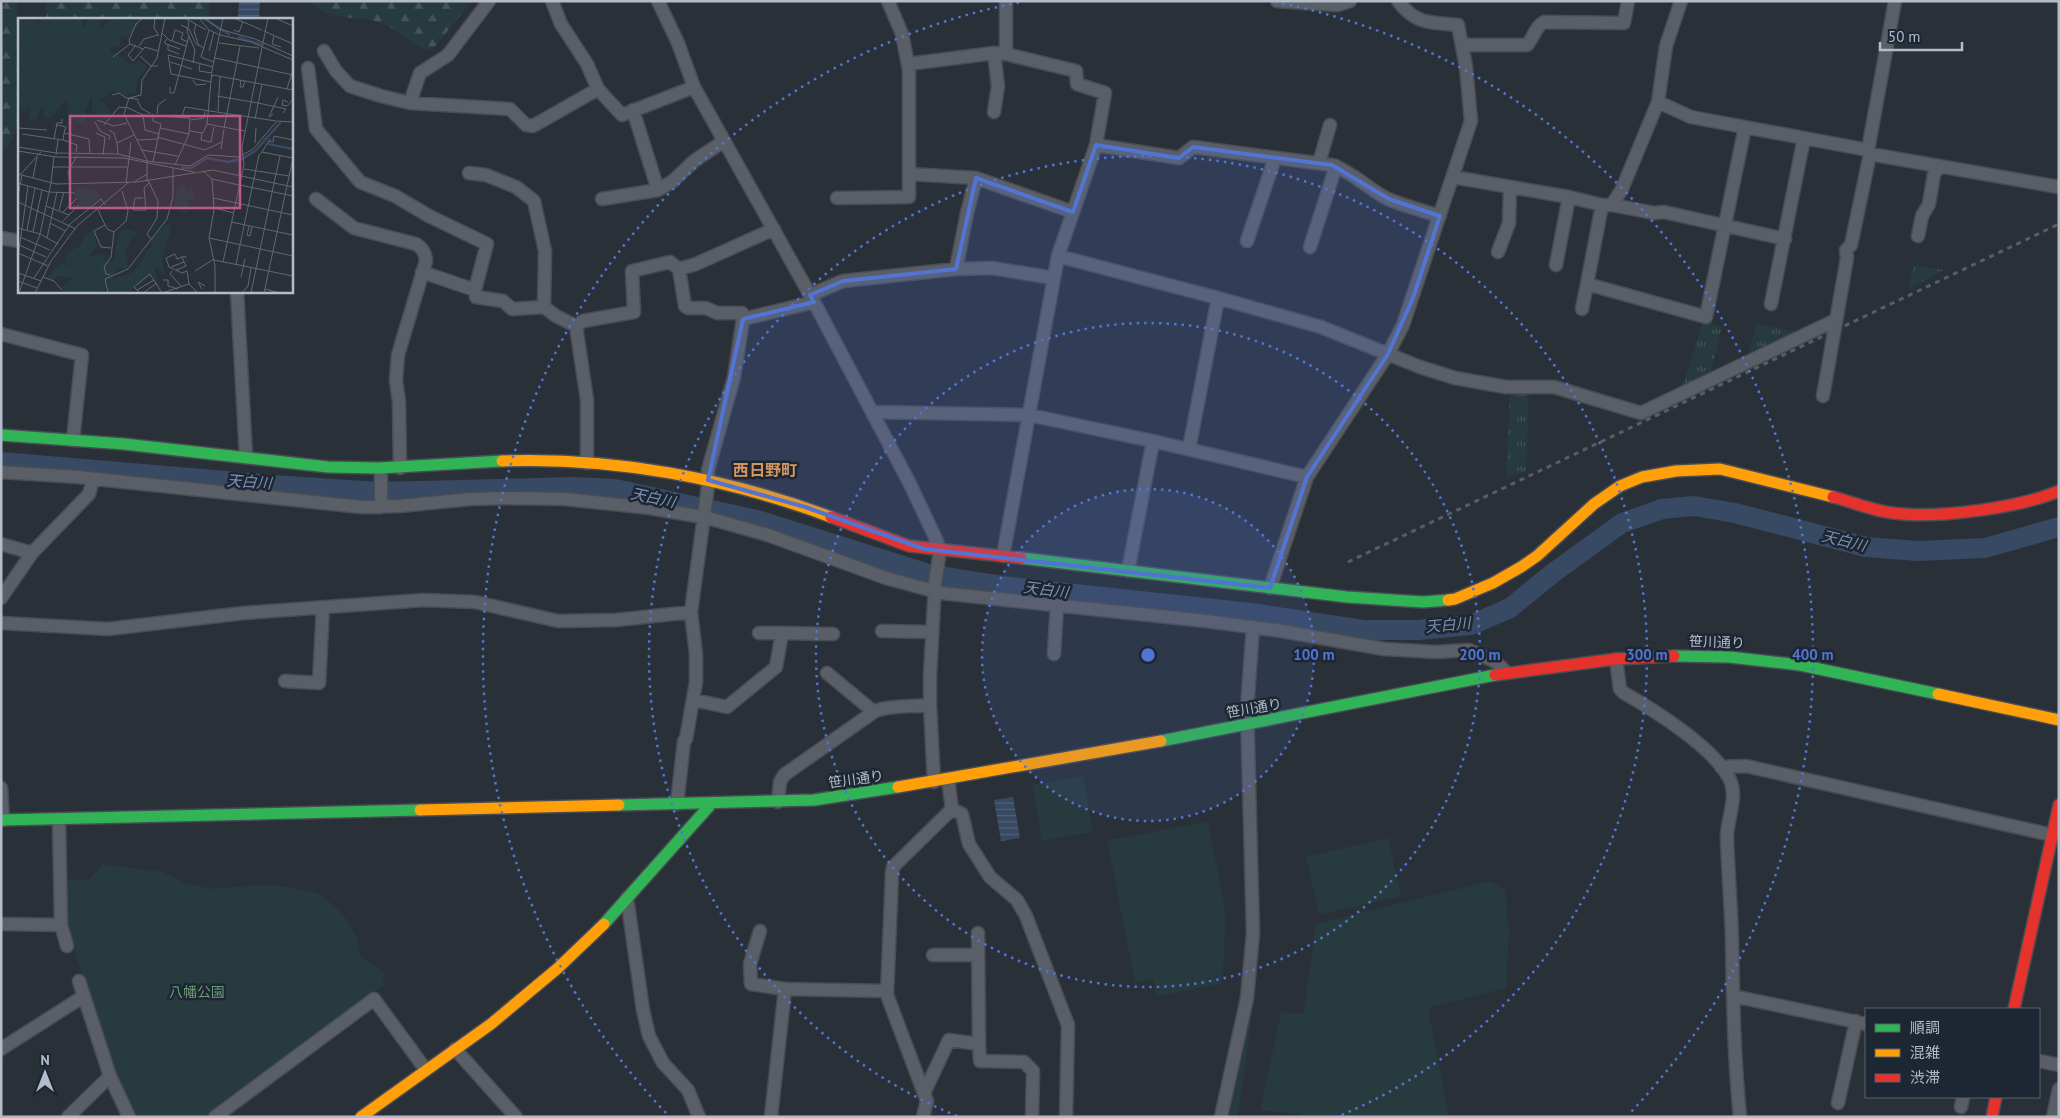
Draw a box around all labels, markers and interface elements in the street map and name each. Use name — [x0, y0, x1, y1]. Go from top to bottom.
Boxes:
inset map — [18, 18, 292, 292]
scale bar — [1880, 20, 1962, 52]
text: 50 m — [1888, 27, 1921, 46]
district label: 西日野町 — [733, 460, 797, 480]
water label: 天白川 — [226, 470, 274, 493]
water label: 天白川 — [629, 484, 679, 512]
water label: 天白川 — [1820, 526, 1870, 556]
water label: 天白川 — [1023, 577, 1072, 602]
water label: 天白川 — [1425, 613, 1473, 636]
street label: 笹川通り — [1689, 632, 1745, 652]
text: 100 m — [1293, 645, 1335, 664]
text: 200 m — [1459, 645, 1501, 664]
text: 300 m — [1626, 645, 1668, 664]
text: 400 m — [1792, 645, 1834, 664]
centre of rings — [1139, 646, 1157, 664]
street label: 笹川通り — [1225, 694, 1283, 722]
street label: 笹川通り — [827, 766, 885, 792]
park label: 八幡公園 — [169, 983, 225, 1001]
legend — [1865, 1008, 2040, 1098]
text: 順調 — [1910, 1018, 1940, 1037]
text: 混雑 — [1910, 1043, 1940, 1062]
north arrow — [20, 1048, 70, 1098]
text: N — [40, 1051, 50, 1069]
text: 渋滞 — [1910, 1068, 1940, 1087]

